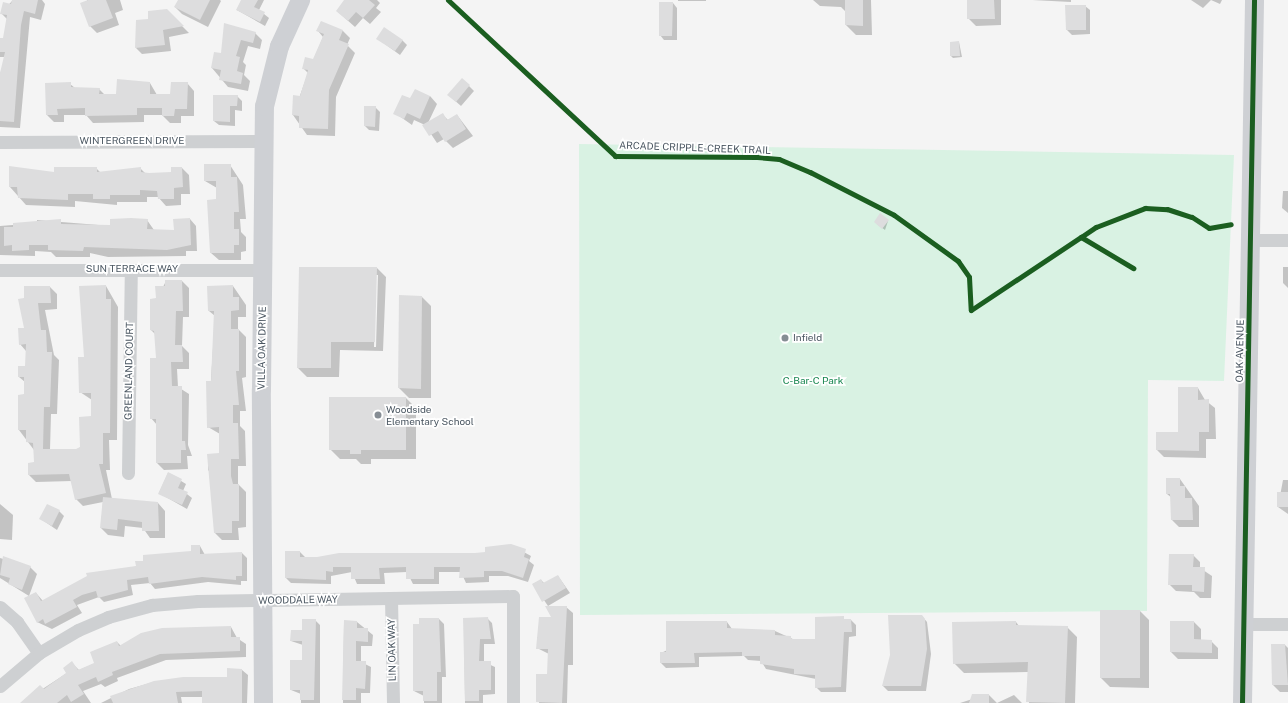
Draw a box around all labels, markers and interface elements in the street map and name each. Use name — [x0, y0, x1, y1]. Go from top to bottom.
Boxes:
street label: WINTERGREEN DRIVE — [80, 135, 184, 147]
street label: ARCADE CRIPPLE-CREEK TRAIL — [619, 139, 771, 157]
street label: SUN TERRACE WAY — [86, 263, 178, 275]
street label: VILLA OAK DRIVE — [255, 306, 269, 390]
street label: OAK AVENUE — [1233, 319, 1247, 383]
street label: GREENLAND COURT — [122, 322, 136, 420]
place label: Infield — [793, 332, 822, 344]
marker: Infield — [780, 333, 790, 343]
park label: C-Bar-C Park — [783, 375, 843, 387]
place label: Woodside Elementary School — [386, 403, 474, 426]
marker: Woodside Elementary School — [373, 410, 383, 420]
street label: WOODDALE WAY — [258, 593, 338, 607]
street label: LIN OAK WAY — [385, 619, 399, 681]

